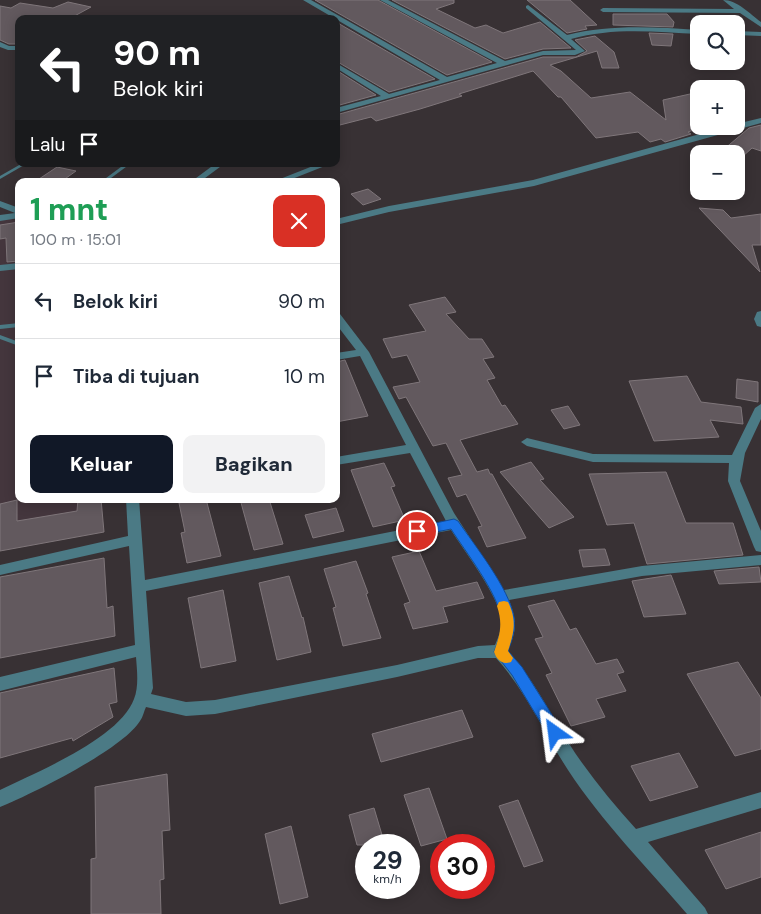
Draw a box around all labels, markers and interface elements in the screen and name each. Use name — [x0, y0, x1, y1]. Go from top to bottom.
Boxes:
map controls — [690, 15, 745, 200]
button: search — [690, 15, 745, 70]
text: 90 m — [113, 30, 201, 76]
icon: left — [30, 35, 95, 100]
text: Belok kiri — [113, 74, 203, 103]
button: + — [690, 80, 745, 135]
icon: arrive — [75, 130, 103, 158]
text: Lalu — [30, 132, 65, 157]
button: − — [690, 145, 745, 200]
text: 1 mnt — [30, 190, 108, 229]
button: close — [273, 195, 325, 247]
text: 100 m · 15:01 — [30, 229, 121, 250]
icon: left — [30, 287, 58, 315]
text: Belok kiri — [73, 289, 158, 314]
text: 90 m — [278, 289, 325, 314]
icon: arrive — [30, 362, 58, 390]
text: Tiba di tujuan — [73, 364, 199, 389]
text: 10 m — [284, 364, 325, 389]
button: Keluar — [30, 435, 173, 493]
button: Bagikan — [183, 435, 325, 493]
pin — [396, 510, 438, 552]
icon: arrive — [403, 517, 431, 545]
position arrow — [528, 706, 580, 758]
speed limit sign: 30 — [430, 834, 495, 899]
text: 29 — [372, 844, 403, 877]
text: km/h — [373, 871, 402, 887]

